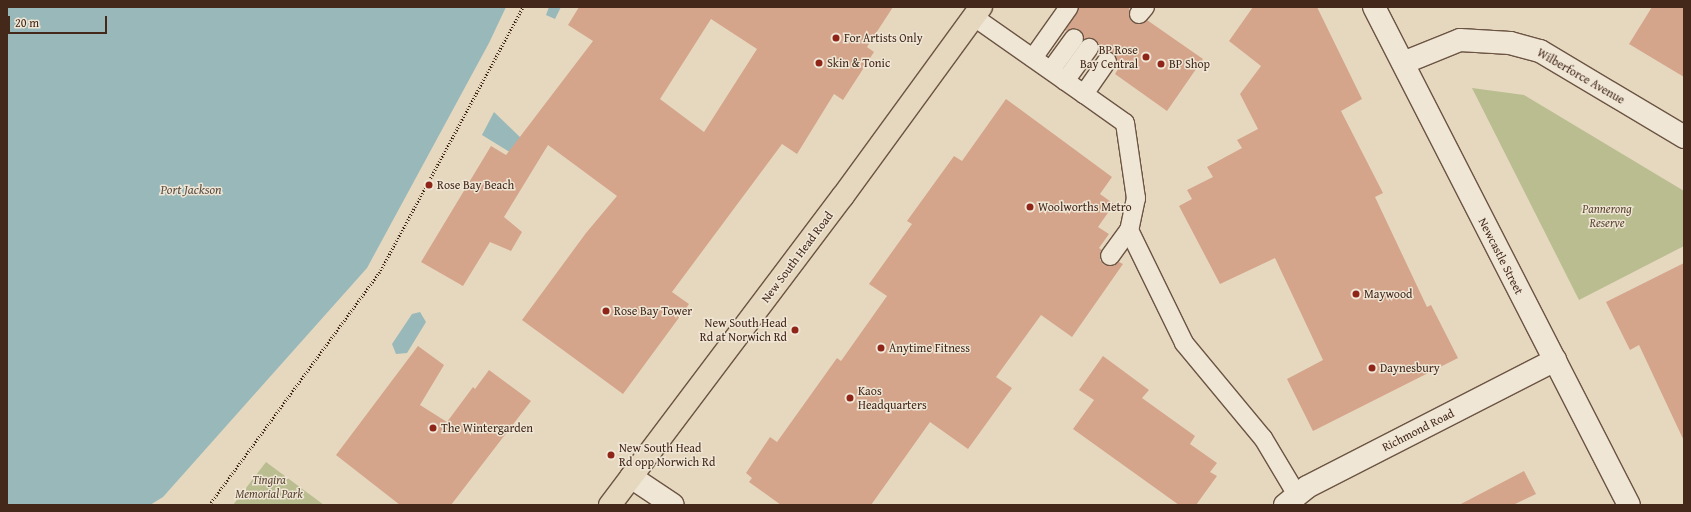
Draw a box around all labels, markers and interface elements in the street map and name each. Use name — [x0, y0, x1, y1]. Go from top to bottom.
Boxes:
scale bar — [10, 8, 109, 34]
text: 20 m — [15, 14, 39, 31]
place label: For Artists Only — [844, 31, 923, 45]
marker: For Artists Only — [831, 33, 841, 43]
place label: BP Rose Bay Central — [1080, 43, 1138, 71]
street label: Wilberforce Avenue — [1535, 45, 1627, 107]
marker: BP Rose Bay Central — [1141, 52, 1151, 62]
place label: Skin & Tonic — [827, 56, 890, 70]
place label: BP Shop — [1169, 57, 1210, 71]
marker: Skin & Tonic — [814, 58, 824, 68]
marker: BP Shop — [1156, 59, 1166, 69]
place label: Rose Bay Beach — [437, 178, 514, 192]
marker: Rose Bay Beach — [424, 180, 434, 190]
water label: Port Jackson — [160, 182, 222, 198]
place label: Woolworths Metro — [1038, 200, 1132, 214]
marker: Woolworths Metro — [1025, 202, 1035, 212]
park label: Pannerong Reserve — [1582, 202, 1632, 230]
street label: New South Head Road — [758, 209, 836, 305]
street label: Newcastle Street — [1476, 215, 1526, 297]
place label: Maywood — [1364, 287, 1412, 301]
marker: Maywood — [1351, 289, 1361, 299]
place label: Rose Bay Tower — [614, 304, 692, 318]
marker: Rose Bay Tower — [601, 306, 611, 316]
place label: New South Head Rd at Norwich Rd — [700, 316, 787, 344]
marker: New South Head Rd at Norwich Rd — [790, 325, 800, 335]
place label: Anytime Fitness — [889, 341, 970, 355]
marker: Anytime Fitness — [876, 343, 886, 353]
place label: Daynesbury — [1380, 361, 1440, 375]
marker: Daynesbury — [1367, 363, 1377, 373]
place label: Kaos Headquarters — [858, 384, 927, 412]
marker: Kaos Headquarters — [845, 393, 855, 403]
street label: Richmond Road — [1380, 406, 1456, 454]
place label: The Wintergarden — [441, 421, 533, 435]
marker: The Wintergarden — [428, 423, 438, 433]
place label: New South Head Rd opp Norwich Rd — [619, 441, 715, 469]
marker: New South Head Rd opp Norwich Rd — [606, 450, 616, 460]
park label: Tingira Memorial Park — [235, 473, 303, 501]

